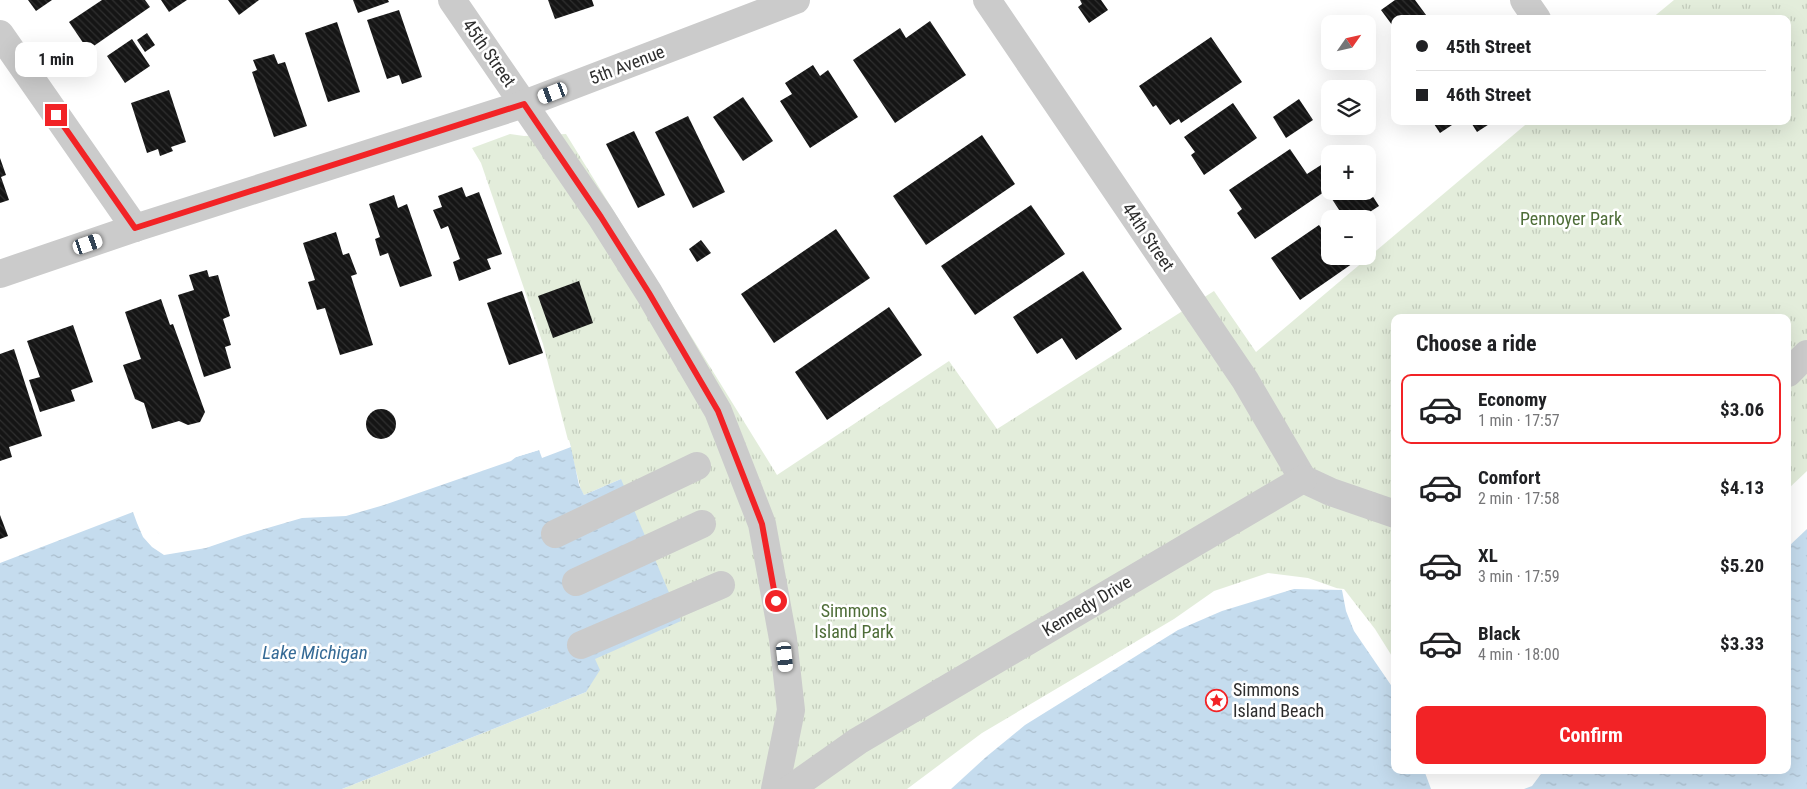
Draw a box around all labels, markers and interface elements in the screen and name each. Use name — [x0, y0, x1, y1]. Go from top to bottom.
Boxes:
street label: 45th Street — [458, 15, 520, 91]
north arrow — [1321, 15, 1376, 70]
map controls — [1321, 15, 1376, 265]
text: 45th Street — [1446, 35, 1531, 58]
street label: 5th Avenue — [586, 41, 667, 88]
callout: 1 min — [15, 42, 97, 78]
text: 1 min — [38, 50, 74, 69]
button: layers — [1321, 80, 1376, 135]
car — [536, 81, 569, 105]
text: 46th Street — [1446, 83, 1531, 106]
route end — [45, 104, 67, 126]
button: + — [1321, 145, 1376, 200]
street label: 44th Street — [1118, 198, 1179, 275]
park label: Pennoyer Park — [1520, 208, 1622, 229]
button: − — [1321, 210, 1376, 265]
car — [71, 232, 104, 256]
text: Choose a ride — [1416, 331, 1537, 356]
icon: car — [1418, 387, 1463, 432]
text: Economy — [1478, 388, 1547, 411]
text: $3.06 — [1720, 398, 1764, 421]
text: 1 min · 17:57 — [1478, 411, 1560, 430]
icon: car — [1418, 465, 1463, 510]
text: Comfort — [1478, 466, 1541, 489]
text: $4.13 — [1720, 476, 1764, 499]
text: 2 min · 17:58 — [1478, 489, 1560, 508]
icon: car — [1418, 543, 1463, 588]
text: XL — [1478, 544, 1498, 567]
text: $5.20 — [1720, 554, 1764, 577]
text: 3 min · 17:59 — [1478, 567, 1560, 586]
street label: Kennedy Drive — [1038, 571, 1135, 640]
route start — [765, 590, 787, 612]
park label: Simmons Island Park — [814, 600, 894, 642]
icon: car — [1418, 621, 1463, 666]
text: Black — [1478, 622, 1520, 645]
text: $3.33 — [1720, 632, 1764, 655]
water label: Lake Michigan — [262, 641, 368, 664]
car — [775, 641, 794, 673]
text: 4 min · 18:00 — [1478, 645, 1560, 664]
place label: Simmons Island Beach — [1233, 679, 1324, 721]
place icon: Simmons Island Beach — [1205, 688, 1229, 712]
button: Confirm — [1416, 706, 1766, 764]

